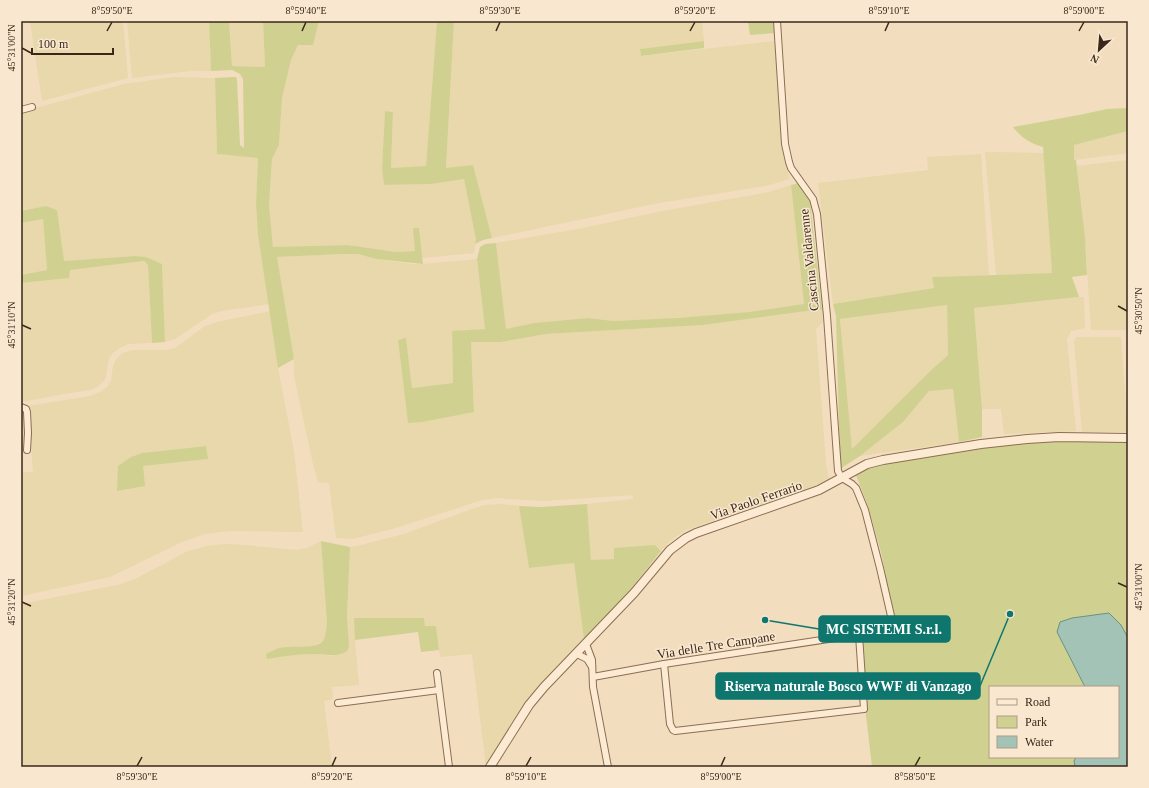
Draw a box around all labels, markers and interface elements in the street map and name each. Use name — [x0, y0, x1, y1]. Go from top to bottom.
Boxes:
text: 8°59'50"E — [92, 5, 133, 16]
text: 8°59'40"E — [286, 5, 327, 16]
text: 8°59'30"E — [480, 5, 521, 16]
text: 8°59'20"E — [675, 5, 716, 16]
text: 8°59'10"E — [869, 5, 910, 16]
text: 8°59'00"E — [1064, 5, 1105, 16]
text: 45°31'00"N — [6, 24, 17, 72]
scale bar — [32, 30, 113, 56]
north arrow — [1079, 30, 1119, 70]
text: 100 m — [38, 37, 69, 51]
text: N — [1088, 52, 1101, 66]
street label: Cascina Valdarenne — [796, 208, 822, 312]
text: 45°30'50"N — [1133, 287, 1144, 335]
text: 45°31'10"N — [6, 301, 17, 349]
street label: Via Paolo Ferrario — [708, 477, 804, 523]
text: 45°31'00"N — [1133, 563, 1144, 611]
text: 45°31'20"N — [6, 578, 17, 626]
callout: MC SISTEMI S.r.l. — [819, 616, 950, 642]
text: MC SISTEMI S.r.l. — [826, 622, 942, 637]
street label: Via delle Tre Campane — [656, 628, 776, 662]
callout: Riserva naturale Bosco WWF di Vanzago — [716, 673, 980, 699]
text: Riserva naturale Bosco WWF di Vanzago — [725, 679, 971, 694]
legend — [989, 686, 1119, 758]
text: Road — [1025, 695, 1050, 709]
text: Park — [1025, 715, 1047, 729]
text: Water — [1025, 735, 1053, 749]
text: 8°59'30"E — [117, 771, 158, 782]
text: 8°59'20"E — [312, 771, 353, 782]
text: 8°59'10"E — [506, 771, 547, 782]
text: 8°59'00"E — [701, 771, 742, 782]
text: 8°58'50"E — [895, 771, 936, 782]

